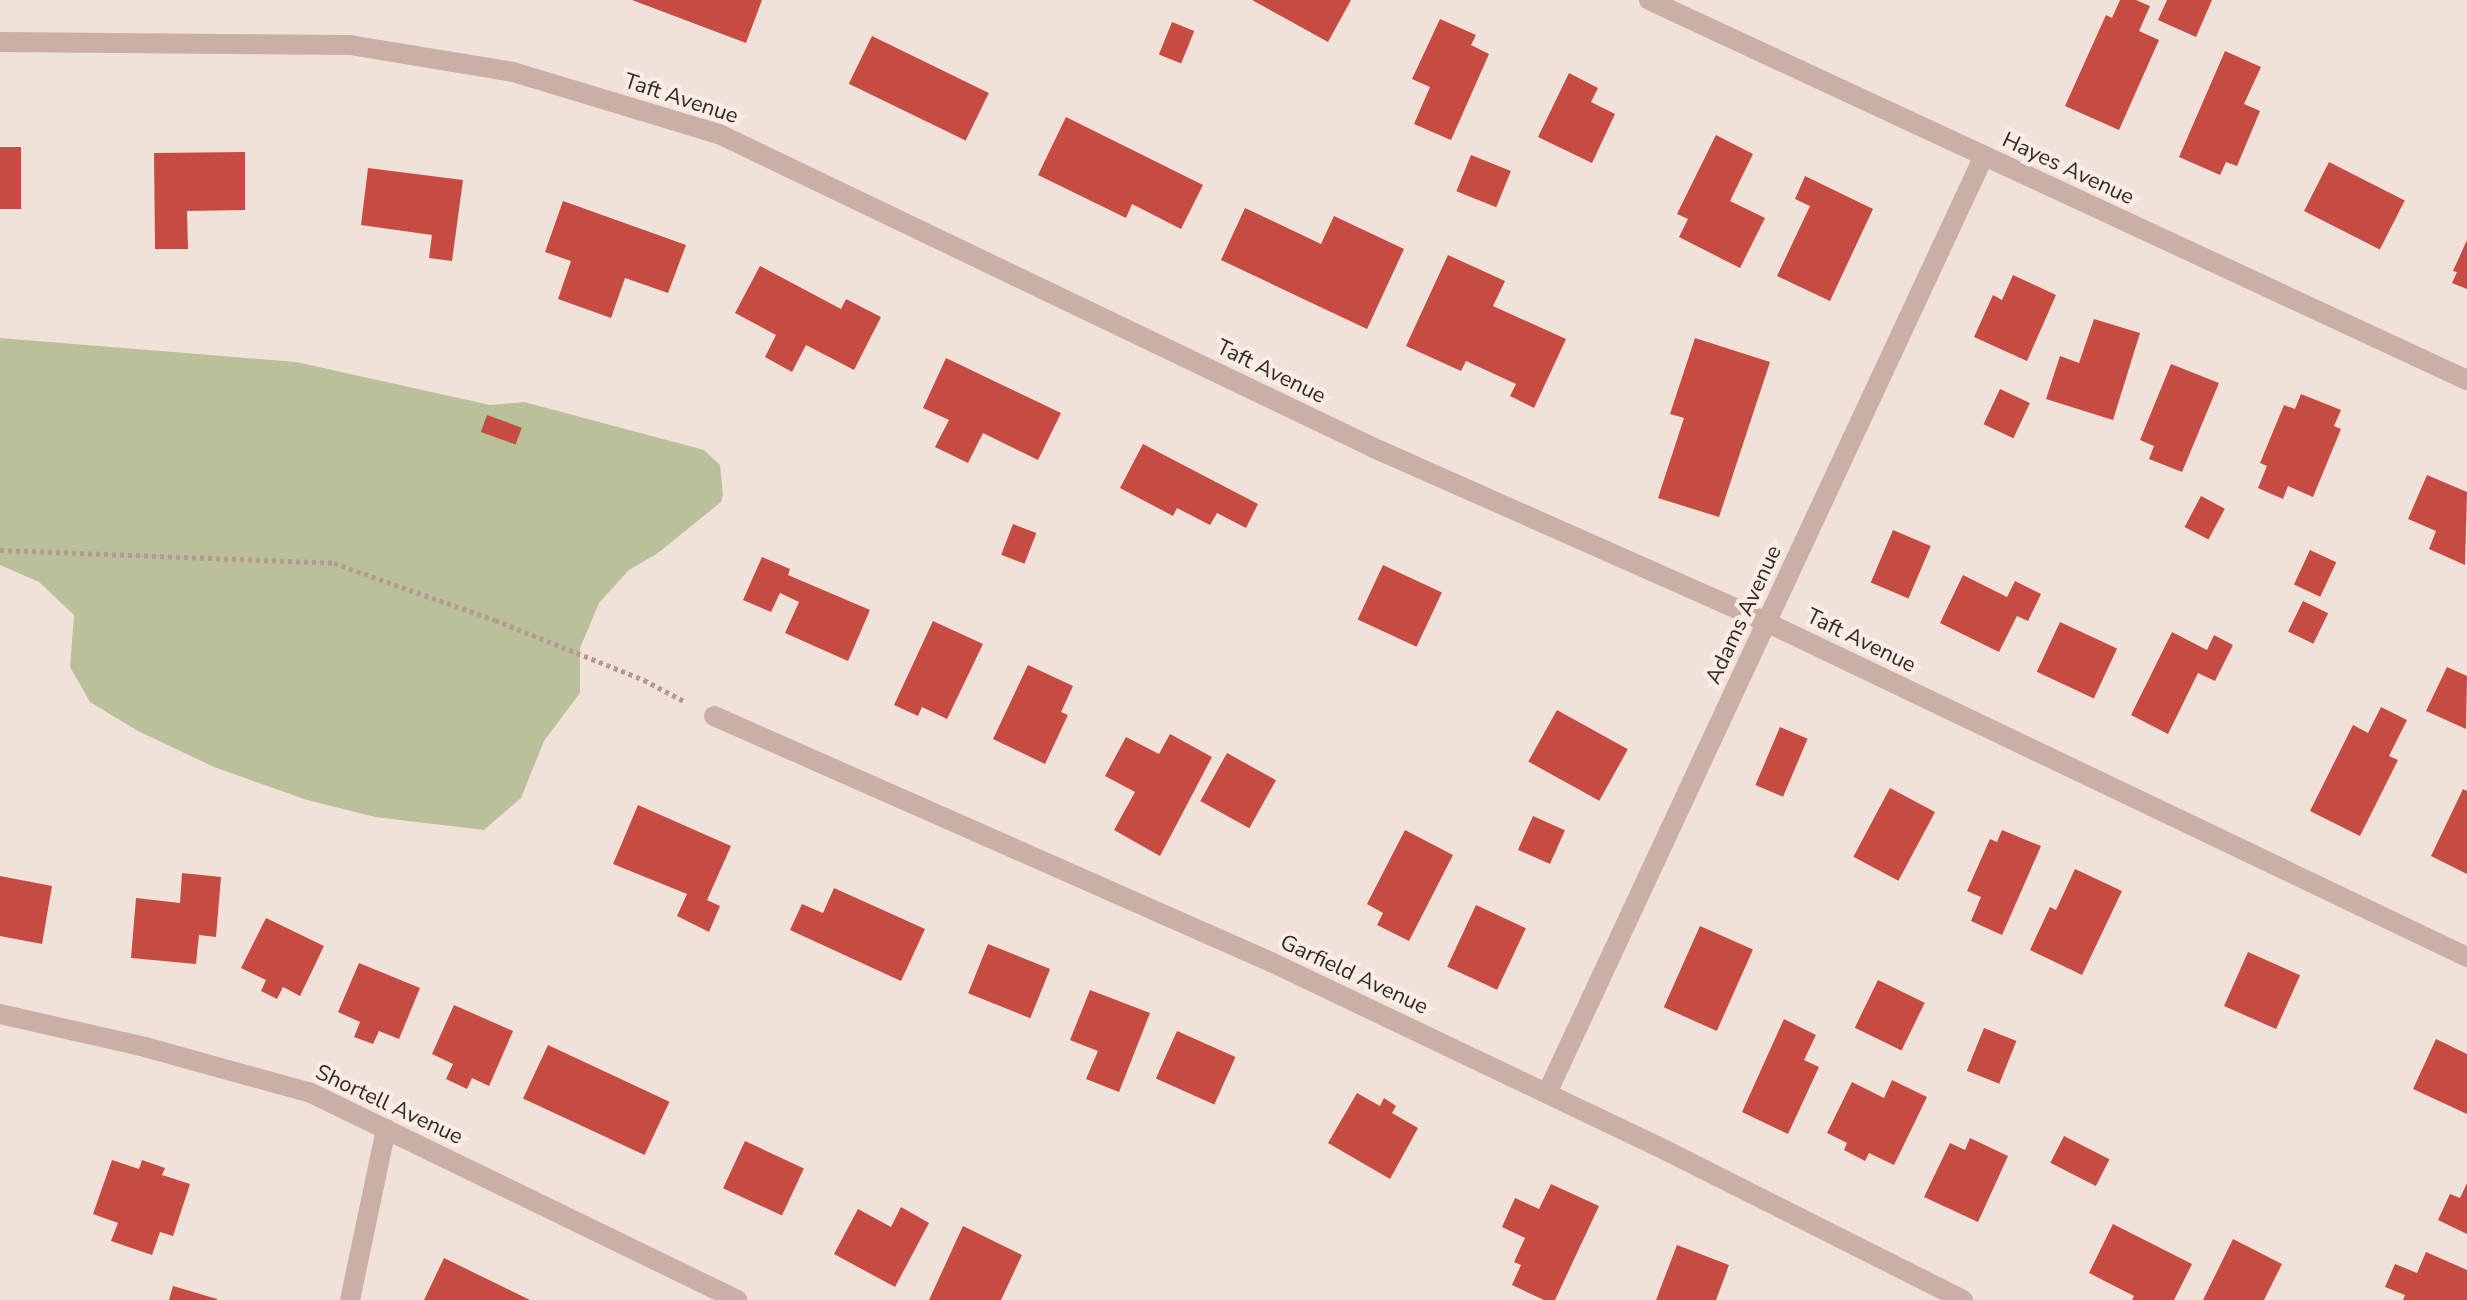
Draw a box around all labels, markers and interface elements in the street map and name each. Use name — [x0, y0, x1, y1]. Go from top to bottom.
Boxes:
street label: Taft Avenue — [621, 68, 741, 130]
street label: Hayes Avenue — [1998, 127, 2138, 211]
street label: Taft Avenue — [1212, 334, 1330, 410]
street label: Adams Avenue — [1700, 541, 1788, 689]
street label: Taft Avenue — [1802, 603, 1920, 679]
street label: Garfield Avenue — [1276, 929, 1432, 1021]
street label: Shortell Avenue — [311, 1059, 467, 1151]

